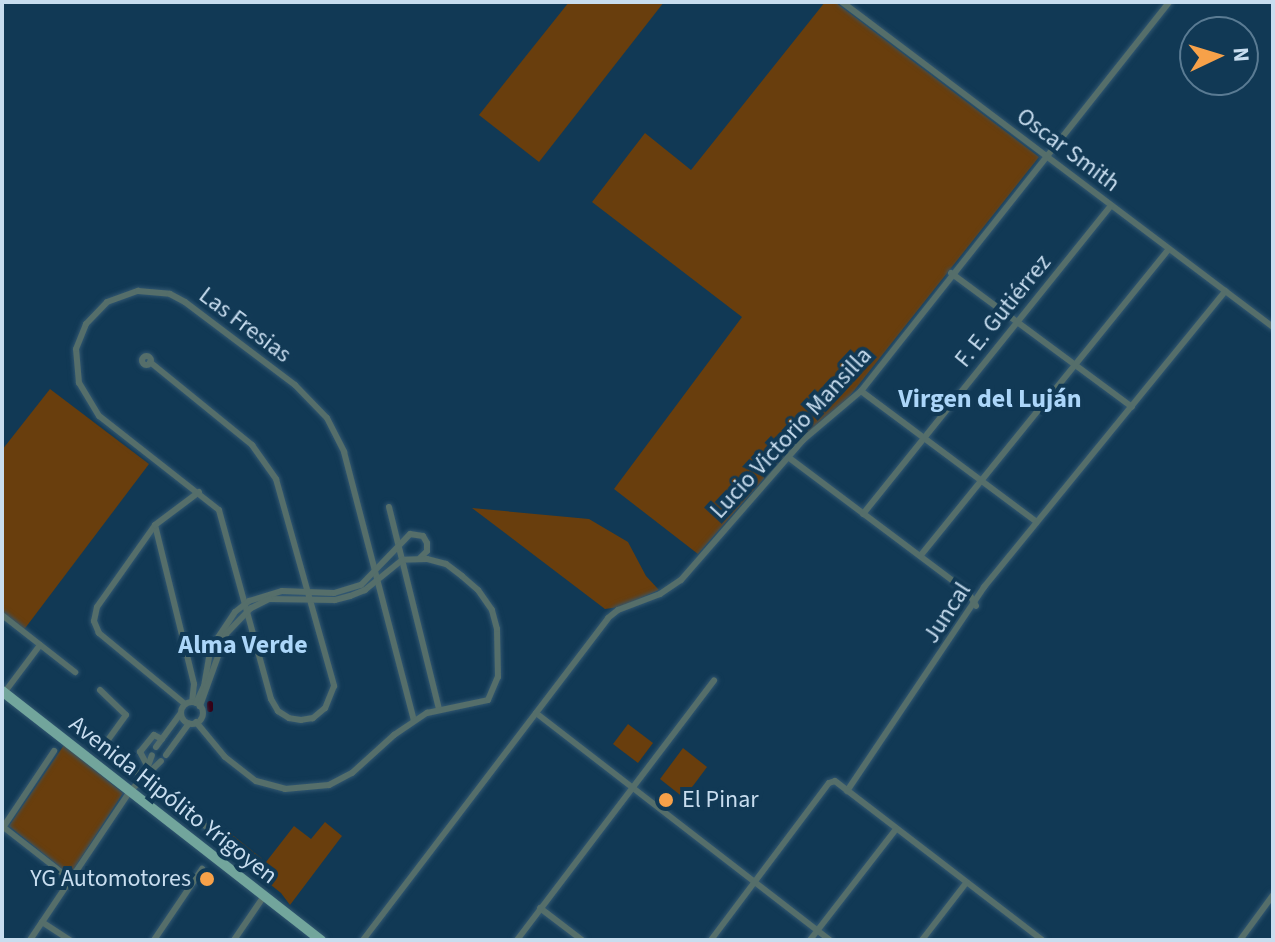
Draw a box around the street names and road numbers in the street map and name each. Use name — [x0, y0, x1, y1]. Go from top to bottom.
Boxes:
street label: Oscar Smith — [1011, 102, 1125, 198]
street label: F. E. Gutiérrez — [949, 249, 1057, 373]
street label: Las Fresias — [193, 281, 297, 369]
street label: Lucio Victorio Mansilla — [704, 341, 878, 525]
street label: Juncal — [917, 577, 977, 649]
street label: Avenida Hipólito Yrigoyen — [63, 710, 283, 890]

